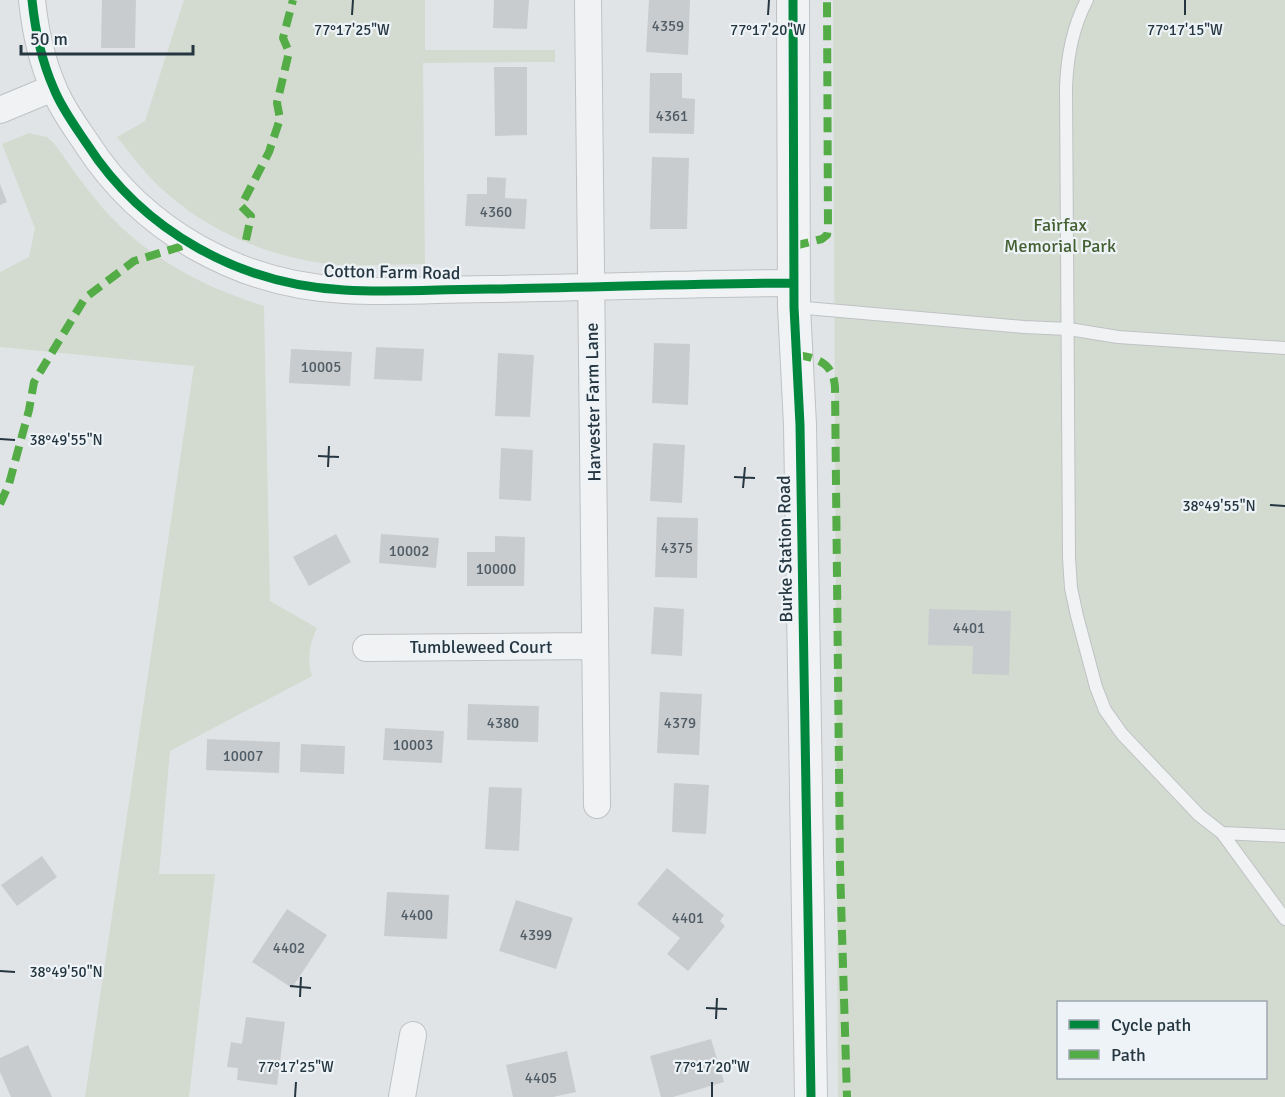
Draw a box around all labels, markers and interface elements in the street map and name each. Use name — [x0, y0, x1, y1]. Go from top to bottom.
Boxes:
house number: 4359 — [652, 17, 684, 35]
scale bar — [21, 18, 194, 56]
text: 77°17'25"W — [314, 21, 390, 39]
text: 77°17'20"W — [730, 21, 806, 39]
text: 77°17'15"W — [1147, 21, 1223, 39]
text: 50 m — [30, 28, 68, 50]
house number: 4361 — [656, 107, 688, 125]
house number: 4360 — [480, 203, 512, 221]
park label: Fairfax Memorial Park — [1004, 214, 1116, 257]
street label: Cotton Farm Road — [323, 260, 461, 284]
street label: Harvester Farm Lane — [581, 322, 605, 482]
house number: 10005 — [301, 358, 341, 376]
text: 38°49'55"N — [29, 431, 103, 449]
street label: Burke Station Road — [773, 475, 797, 623]
text: 38°49'55"N — [1182, 497, 1256, 515]
house number: 4375 — [661, 539, 693, 557]
house number: 10002 — [389, 542, 429, 560]
house number: 10000 — [476, 560, 516, 578]
house number: 4401 — [953, 619, 985, 637]
street label: Tumbleweed Court — [410, 636, 552, 658]
house number: 4380 — [487, 714, 519, 732]
house number: 4379 — [664, 714, 696, 732]
house number: 10003 — [393, 736, 433, 754]
house number: 10007 — [223, 747, 263, 765]
house number: 4400 — [401, 906, 433, 924]
house number: 4401 — [672, 909, 704, 927]
house number: 4399 — [520, 926, 552, 944]
house number: 4402 — [273, 939, 305, 957]
text: 38°49'50"N — [29, 963, 103, 981]
legend — [1057, 1001, 1267, 1079]
text: Cycle path — [1111, 1014, 1191, 1036]
text: Path — [1111, 1044, 1146, 1066]
text: 77°17'25"W — [258, 1058, 334, 1076]
text: 77°17'20"W — [674, 1058, 750, 1076]
house number: 4405 — [525, 1069, 557, 1087]

